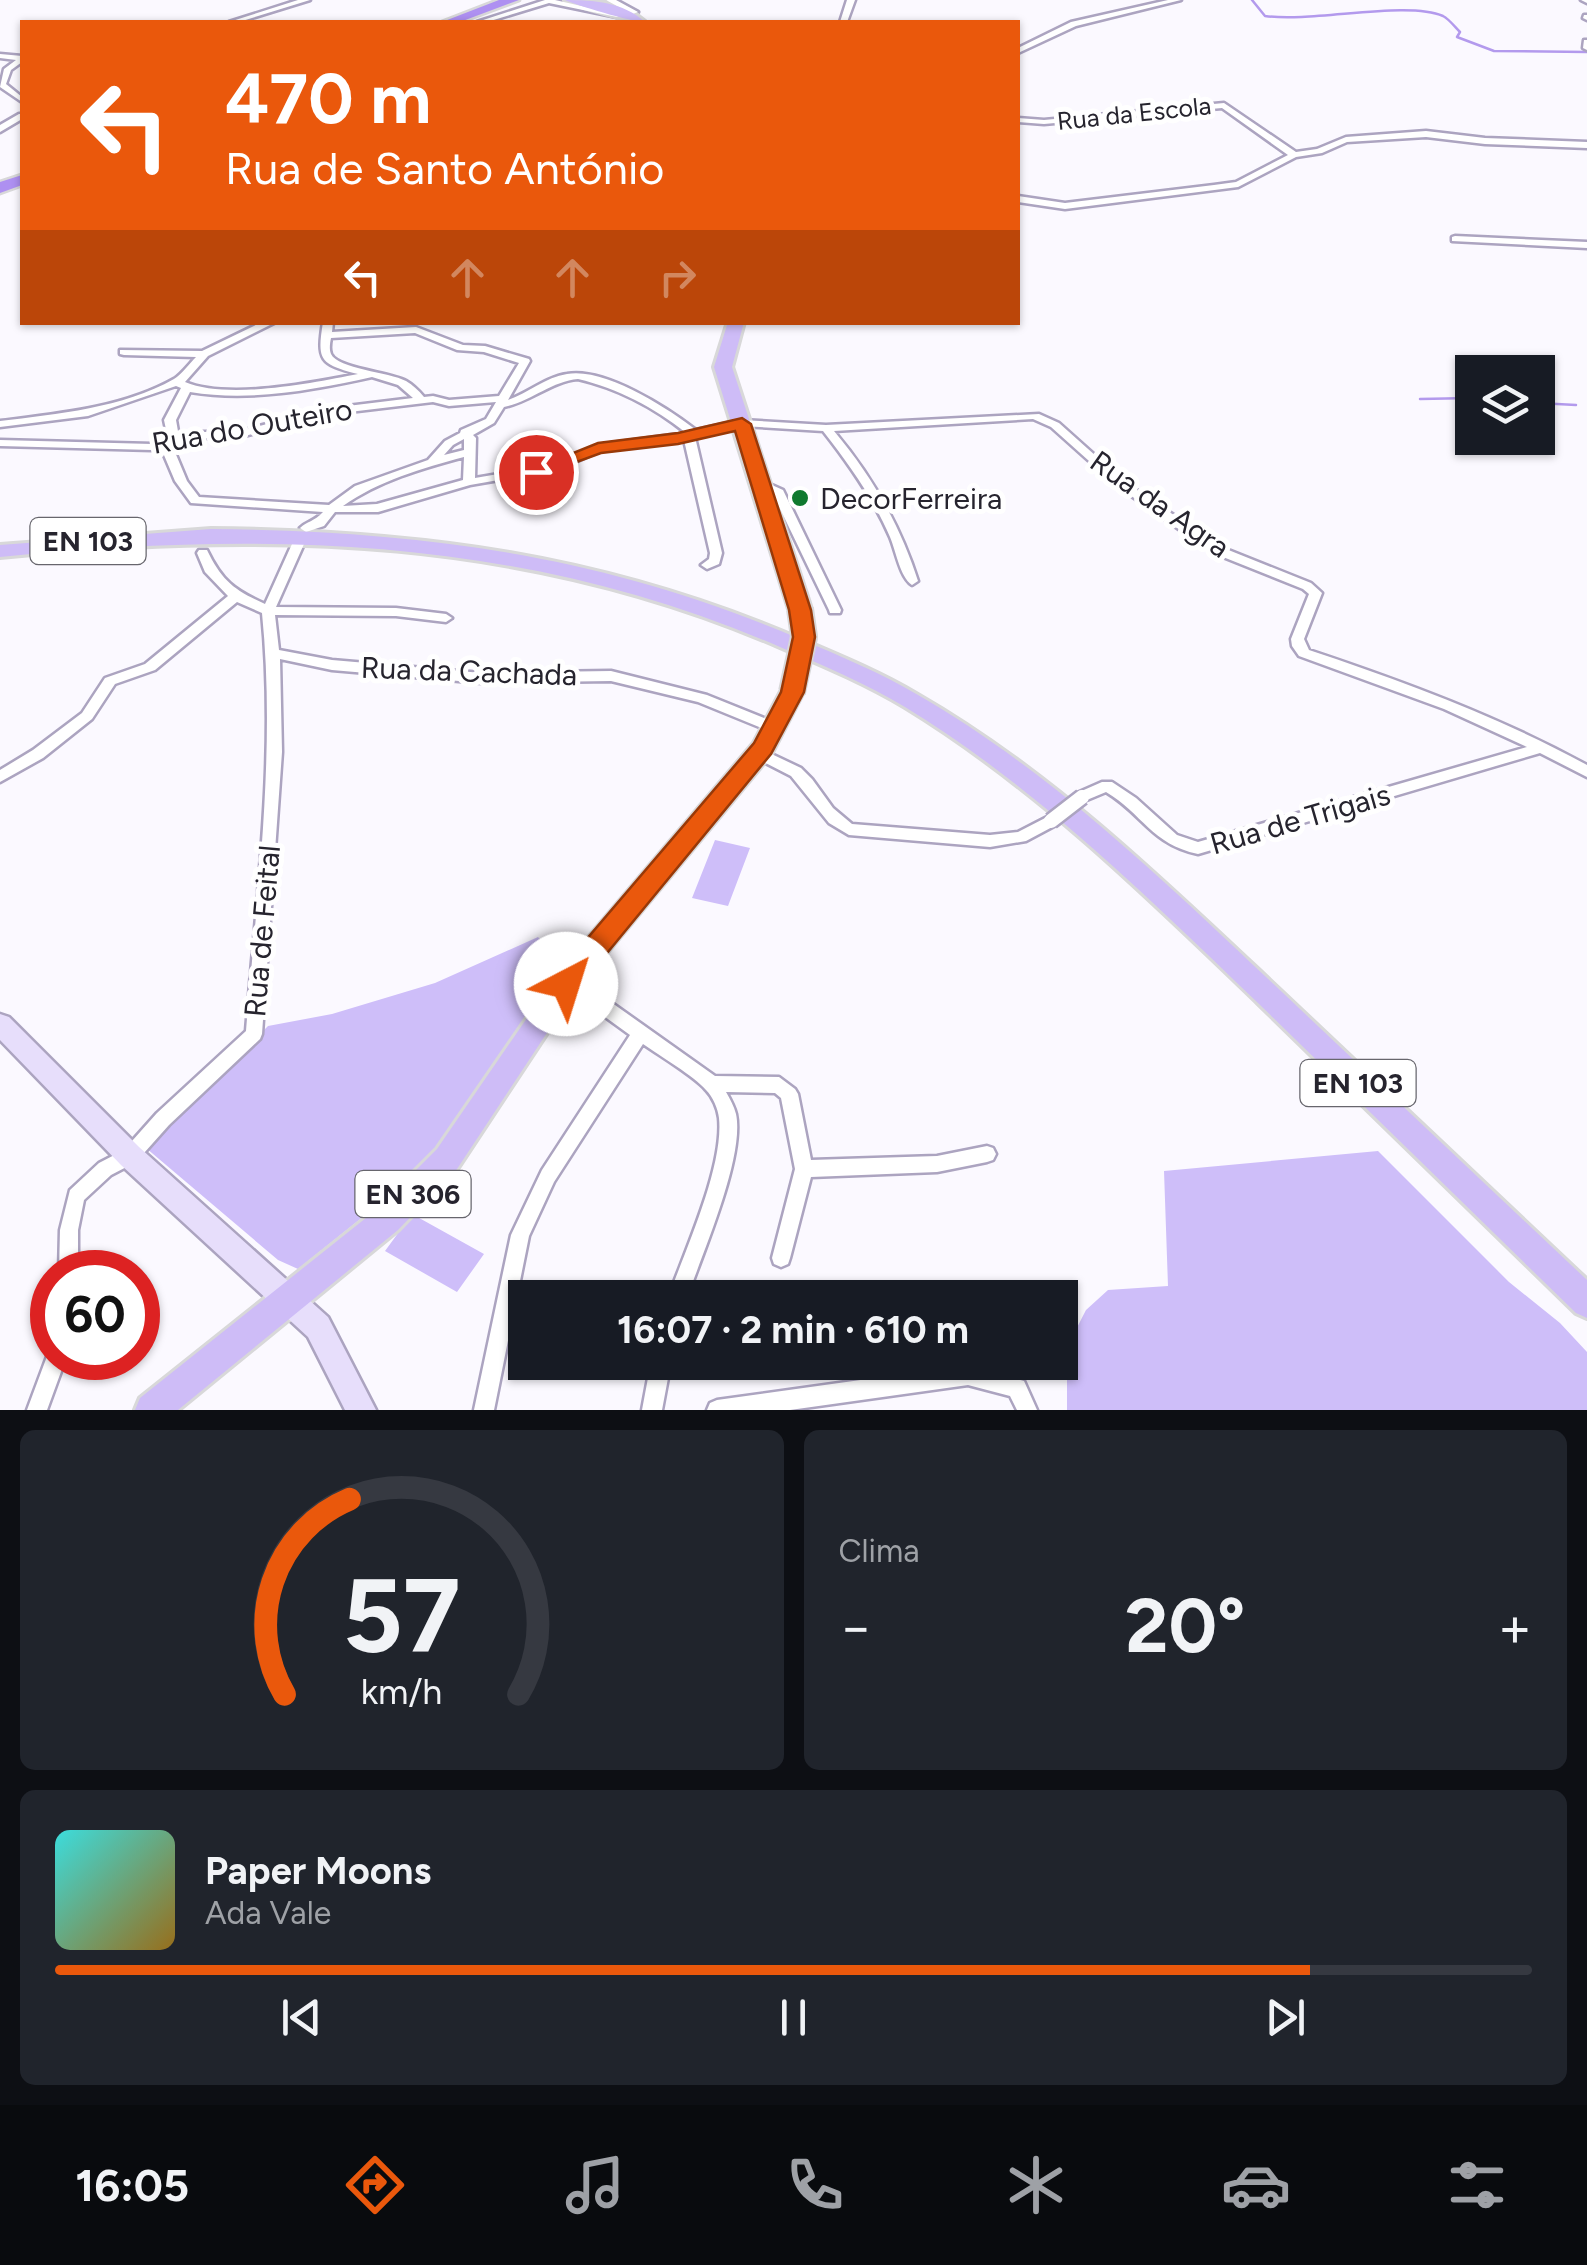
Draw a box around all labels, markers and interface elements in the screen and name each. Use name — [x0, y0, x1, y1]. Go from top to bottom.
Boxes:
text: 470 m — [225, 56, 431, 141]
icon: left — [60, 60, 190, 190]
street label: Rua da Escola — [1055, 90, 1213, 136]
text: Rua de Santo António — [225, 141, 664, 195]
icon: left — [335, 250, 390, 305]
icon: ahead — [440, 250, 495, 305]
icon: ahead — [545, 250, 600, 305]
icon: right — [650, 250, 705, 305]
map controls — [1455, 355, 1555, 455]
button: layers — [1455, 355, 1555, 455]
street label: Rua do Outeiro — [149, 390, 355, 462]
pin — [494, 430, 579, 515]
street label: Rua da Agra — [1083, 442, 1237, 566]
icon: arrive — [509, 445, 564, 500]
place label: DecorFerreira — [820, 480, 1002, 517]
marker: DecorFerreira — [789, 487, 811, 509]
road number: EN 103 — [31, 518, 146, 564]
street label: Rua da Cachada — [360, 649, 578, 693]
street label: Rua de Trigais — [1206, 776, 1394, 862]
street label: Rua de Feital — [236, 844, 288, 1018]
position arrow — [514, 932, 618, 1036]
road number: EN 103 — [1300, 1060, 1416, 1106]
road number: EN 306 — [356, 1171, 470, 1217]
speed limit sign: 60 — [30, 1250, 160, 1380]
text: 16:07 · 2 min · 610 m — [617, 1307, 969, 1353]
text: Clima — [839, 1532, 920, 1570]
text: 57 — [343, 1553, 461, 1678]
text: 20° — [1125, 1581, 1245, 1671]
text: − — [839, 1594, 873, 1660]
text: + — [1498, 1594, 1532, 1660]
text: km/h — [361, 1670, 443, 1713]
text: Paper Moons — [205, 1848, 431, 1894]
text: Ada Vale — [205, 1894, 331, 1932]
icon: previous — [274, 1990, 329, 2045]
icon: pause — [766, 1990, 821, 2045]
icon: next — [1258, 1990, 1313, 2045]
icon: directions — [340, 2150, 410, 2220]
icon: music — [560, 2150, 630, 2220]
icon: phone — [780, 2150, 850, 2220]
icon: climate — [1001, 2150, 1071, 2220]
icon: car — [1221, 2150, 1291, 2220]
icon: filters — [1442, 2150, 1512, 2220]
text: 16:05 — [75, 2158, 189, 2212]

